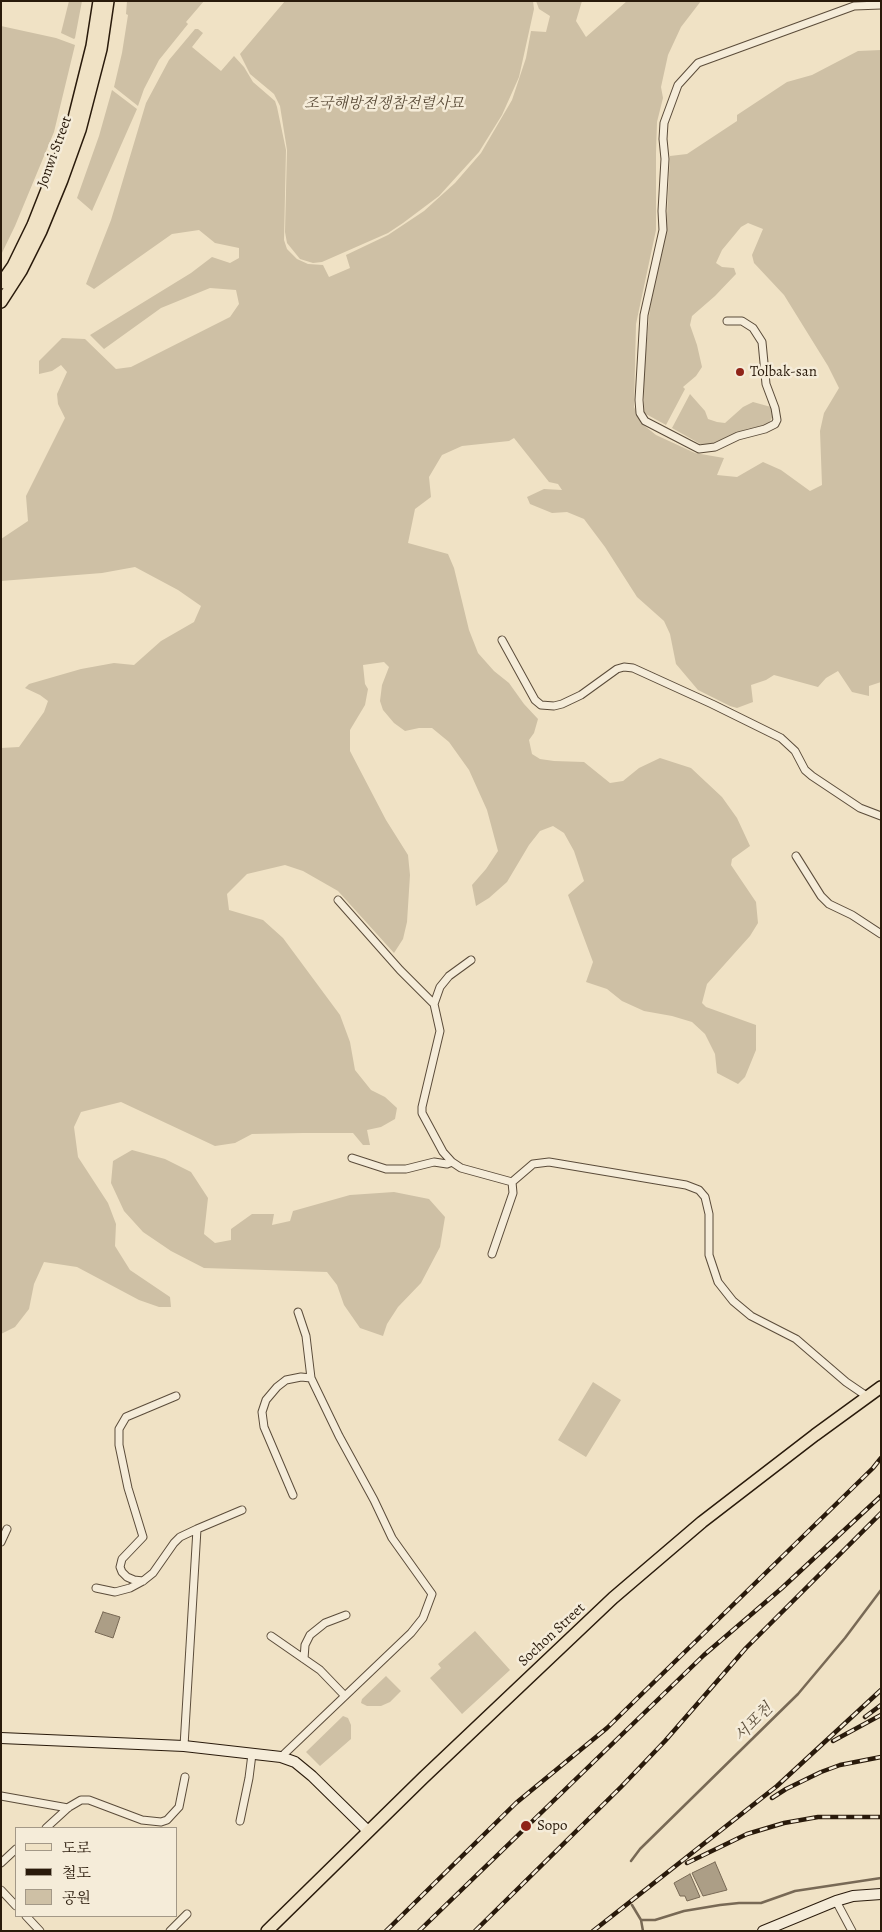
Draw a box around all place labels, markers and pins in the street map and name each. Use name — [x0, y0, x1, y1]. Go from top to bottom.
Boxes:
place label: Tolbak-san — [750, 363, 817, 381]
marker: Tolbak-san — [734, 366, 746, 378]
place label: Sopo — [537, 1817, 568, 1835]
marker: Sopo — [519, 1819, 533, 1833]

